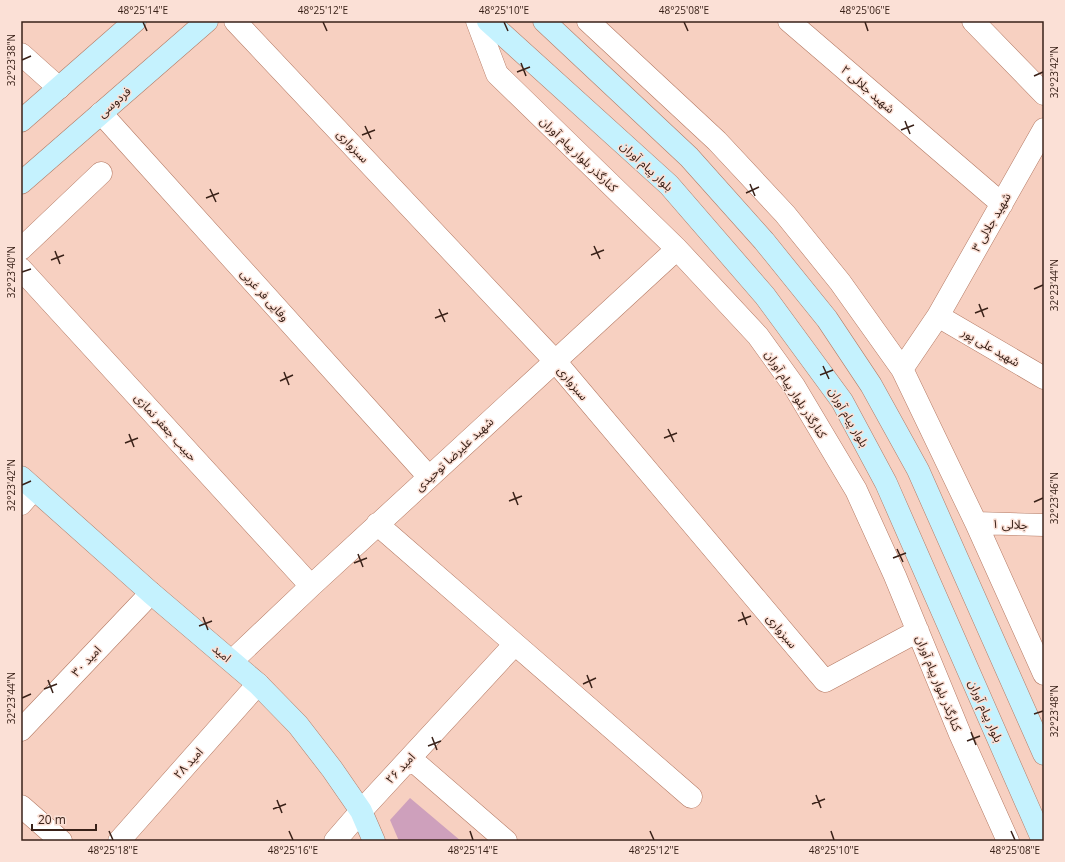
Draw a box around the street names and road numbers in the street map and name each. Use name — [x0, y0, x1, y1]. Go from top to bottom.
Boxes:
street label: شهید جلالی ۲ — [838, 61, 898, 117]
street label: فردوسی — [94, 83, 134, 121]
street label: کنارگذر بلوار پیام آوران — [536, 112, 622, 197]
street label: سبزواری — [333, 126, 373, 166]
street label: بلوار پیام آوران — [616, 137, 677, 196]
street label: شهید جلالی ۳ — [967, 189, 1015, 255]
street label: وفایی فر غربی — [237, 265, 293, 325]
street label: شهید علی پور — [958, 323, 1023, 371]
street label: کنارگذر بلوار پیام آوران — [760, 347, 831, 443]
street label: سبزواری — [554, 362, 592, 404]
street label: بلوار پیام آوران — [824, 384, 873, 451]
street label: حبیب جعفر نمازی — [131, 389, 201, 465]
street label: شهید علیرضا توحیدی — [411, 413, 497, 495]
street label: جلالی ۱ — [992, 515, 1028, 533]
street label: سبزواری — [763, 610, 801, 652]
street label: کنارگذر بلوار پیام آوران — [911, 633, 966, 735]
street label: امید — [209, 640, 235, 666]
street label: امید ۳۰ — [67, 642, 105, 680]
street label: بلوار پیام آوران — [964, 677, 1007, 745]
street label: امید ۲۸ — [169, 744, 207, 782]
street label: امید ۲۶ — [381, 749, 419, 787]

